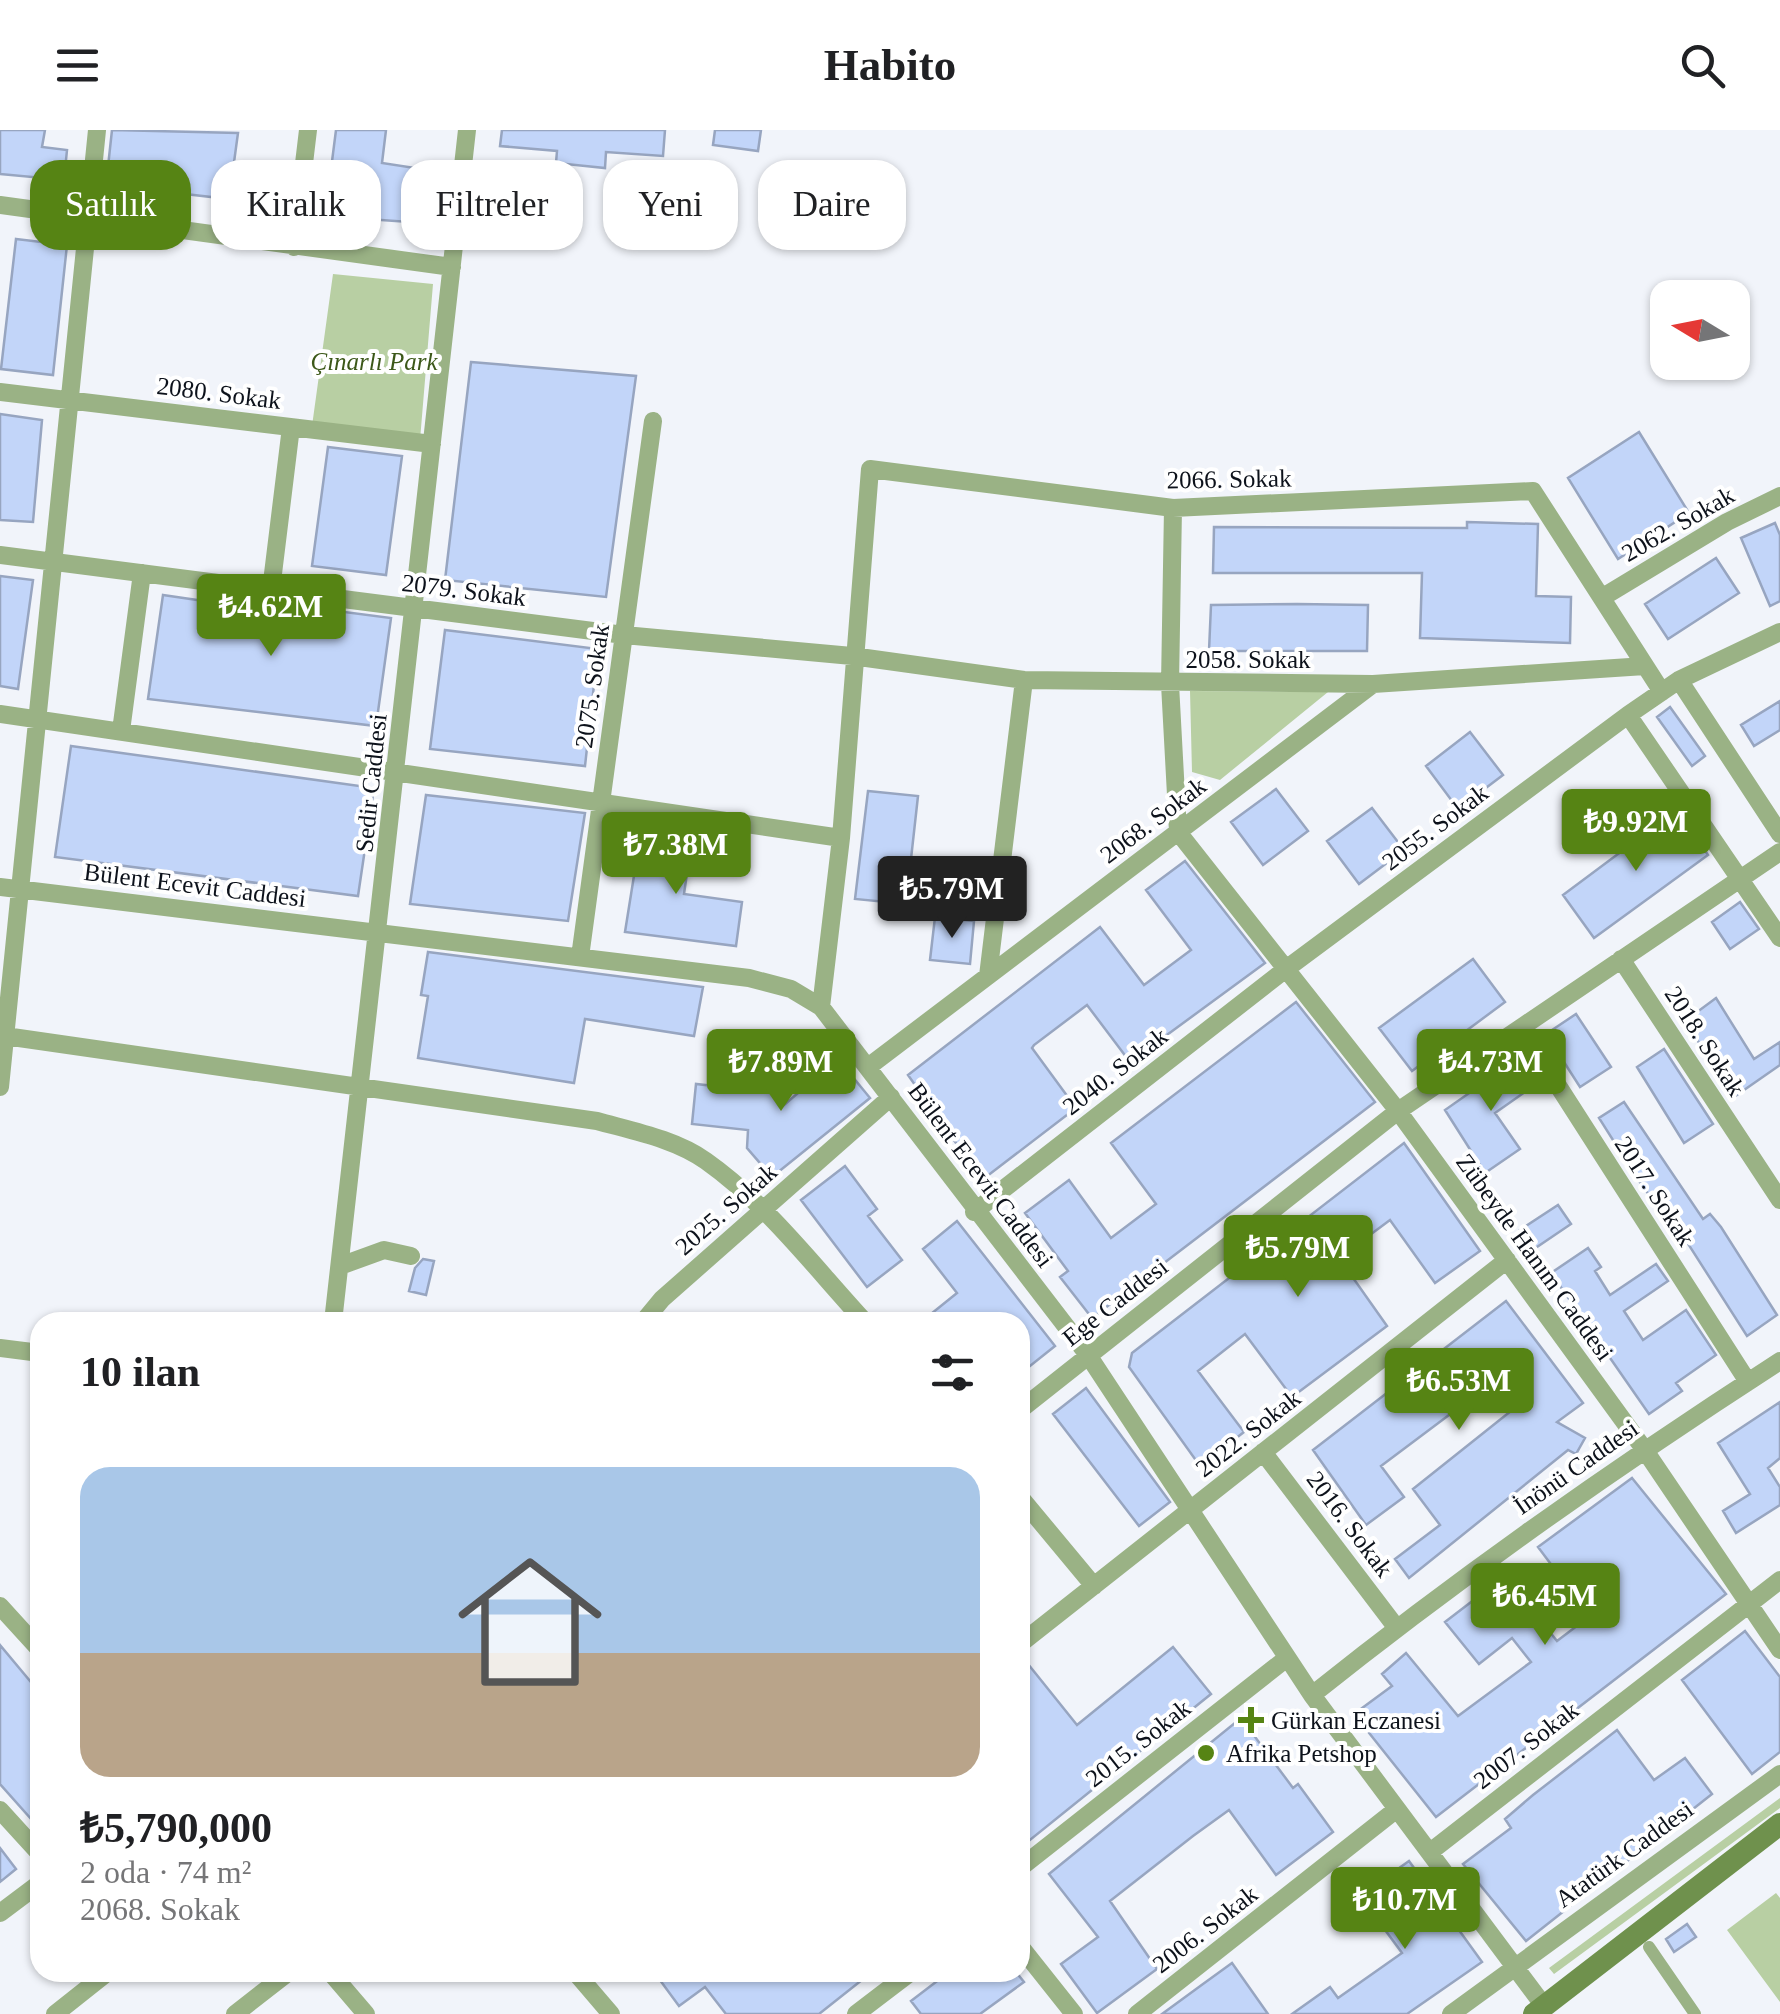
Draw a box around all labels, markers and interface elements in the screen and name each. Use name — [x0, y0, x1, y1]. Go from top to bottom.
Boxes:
icon: menu — [50, 38, 105, 93]
icon: search — [1675, 38, 1730, 93]
text: Habito — [824, 40, 956, 90]
chip: Satılık — [30, 160, 191, 250]
chip: Kiralık — [211, 160, 381, 250]
chip: Filtreler — [401, 160, 583, 250]
chip: Yeni — [603, 160, 738, 250]
chip: Daire — [758, 160, 906, 250]
north arrow — [1650, 280, 1750, 380]
map controls — [1650, 280, 1750, 380]
park label: Çınarlı Park — [310, 348, 438, 375]
street label: 2080. Sokak — [155, 372, 283, 414]
street label: 2066. Sokak — [1166, 464, 1292, 494]
street label: 2062. Sokak — [1617, 481, 1739, 567]
street label: 2079. Sokak — [400, 569, 528, 611]
pin: ₺4.62M — [190, 574, 352, 659]
text: ₺4.62M — [219, 588, 323, 624]
street label: 2075. Sokak — [570, 622, 614, 750]
street label: 2058. Sokak — [1186, 646, 1311, 673]
street label: Sedir Caddesi — [350, 712, 392, 854]
street label: 2068. Sokak — [1095, 771, 1211, 868]
street label: 2055. Sokak — [1377, 778, 1493, 875]
pin: ₺9.92M — [1555, 789, 1717, 874]
text: ₺9.92M — [1584, 803, 1688, 839]
pin: ₺7.38M — [595, 812, 757, 897]
text: ₺7.38M — [624, 826, 728, 862]
pin: ₺5.79M — [871, 856, 1033, 941]
street label: Bülent Ecevit Caddesi — [82, 858, 308, 912]
text: ₺5.79M — [900, 870, 1004, 906]
street label: 2018. Sokak — [1660, 981, 1751, 1101]
street label: 2040. Sokak — [1057, 1022, 1173, 1120]
pin: ₺7.89M — [700, 1029, 862, 1114]
pin: ₺4.73M — [1410, 1029, 1572, 1114]
text: ₺7.89M — [729, 1043, 833, 1079]
text: ₺4.73M — [1439, 1043, 1543, 1079]
street label: Bülent Ecevit Caddesi — [903, 1078, 1059, 1272]
street label: 2017. Sokak — [1610, 1131, 1701, 1251]
street label: Zübeyde Hanım Caddesi — [1451, 1149, 1619, 1366]
street label: 2025. Sokak — [670, 1157, 782, 1260]
pin: ₺5.79M — [1217, 1215, 1379, 1300]
text: ₺5.79M — [1246, 1229, 1350, 1265]
street label: Ege Caddesi — [1057, 1253, 1173, 1351]
icon: filters — [925, 1345, 980, 1400]
pin: ₺6.53M — [1378, 1348, 1540, 1433]
text: 10 ilan — [80, 1349, 200, 1395]
text: ₺6.53M — [1407, 1362, 1511, 1398]
street label: 2022. Sokak — [1190, 1384, 1306, 1482]
street label: İnönü Caddesi — [1509, 1414, 1643, 1520]
street label: 2016. Sokak — [1302, 1466, 1399, 1582]
icon: home — [440, 1532, 620, 1712]
pin: ₺6.45M — [1464, 1563, 1626, 1648]
text: ₺6.45M — [1493, 1577, 1597, 1613]
street label: 2015. Sokak — [1080, 1694, 1196, 1792]
street label: 2007. Sokak — [1468, 1696, 1584, 1794]
place label: Gürkan Eczanesi — [1271, 1707, 1441, 1734]
marker: Gürkan Eczanesi — [1240, 1709, 1262, 1731]
place label: Afrika Petshop — [1226, 1740, 1377, 1767]
marker: Afrika Petshop — [1195, 1742, 1217, 1764]
street label: Atatürk Caddesi — [1550, 1795, 1698, 1913]
text: ₺5,790,000 — [80, 1805, 272, 1851]
text: 2 oda · 74 m² — [80, 1854, 251, 1890]
pin: ₺10.7M — [1324, 1867, 1486, 1952]
street label: 2006. Sokak — [1147, 1880, 1263, 1978]
text: ₺10.7M — [1353, 1881, 1457, 1917]
text: 2068. Sokak — [80, 1891, 240, 1927]

